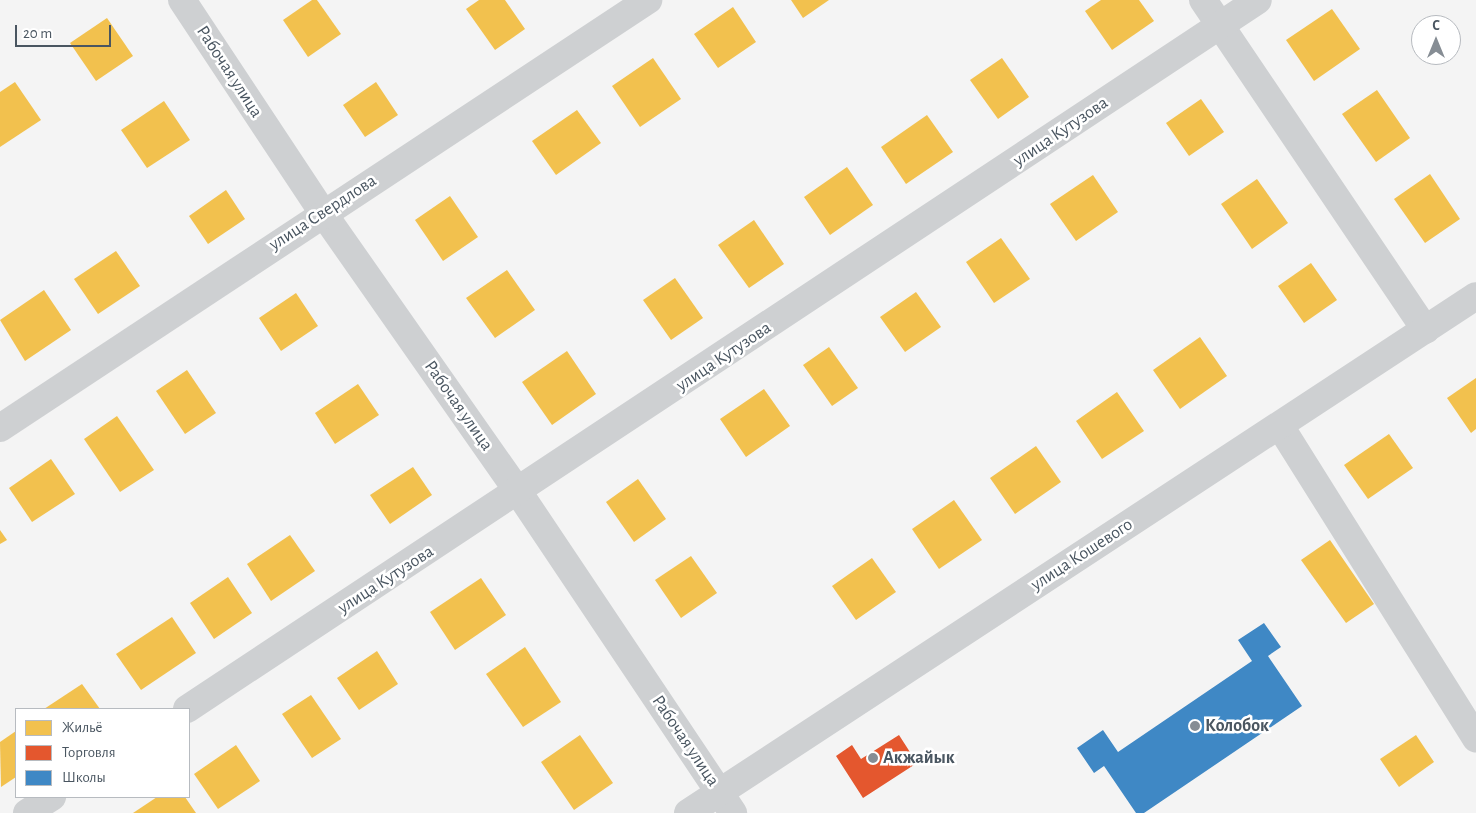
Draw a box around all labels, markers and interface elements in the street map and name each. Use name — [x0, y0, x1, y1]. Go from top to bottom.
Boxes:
scale bar — [18, 15, 114, 47]
north arrow — [1411, 15, 1461, 65]
text: С — [1432, 19, 1440, 33]
street label: Рабочая улица — [191, 22, 267, 122]
text: 20 m — [23, 26, 52, 41]
street label: улица Кутузова — [1009, 92, 1113, 172]
street label: улица Свердлова — [265, 170, 381, 256]
street label: улица Кутузова — [672, 317, 776, 397]
street label: Рабочая улица — [419, 357, 497, 455]
street label: улица Кошевого — [1027, 514, 1137, 596]
street label: улица Кутузова — [334, 541, 438, 619]
street label: Рабочая улица — [647, 691, 723, 791]
legend — [15, 708, 190, 798]
place label: Колобок — [1205, 715, 1269, 737]
text: Жильё — [62, 720, 102, 735]
marker: Колобок — [1189, 720, 1201, 732]
text: Торговля — [62, 745, 116, 760]
place label: Акжайык — [883, 747, 955, 769]
marker: Акжайык — [867, 752, 879, 764]
text: Школы — [62, 770, 106, 785]

